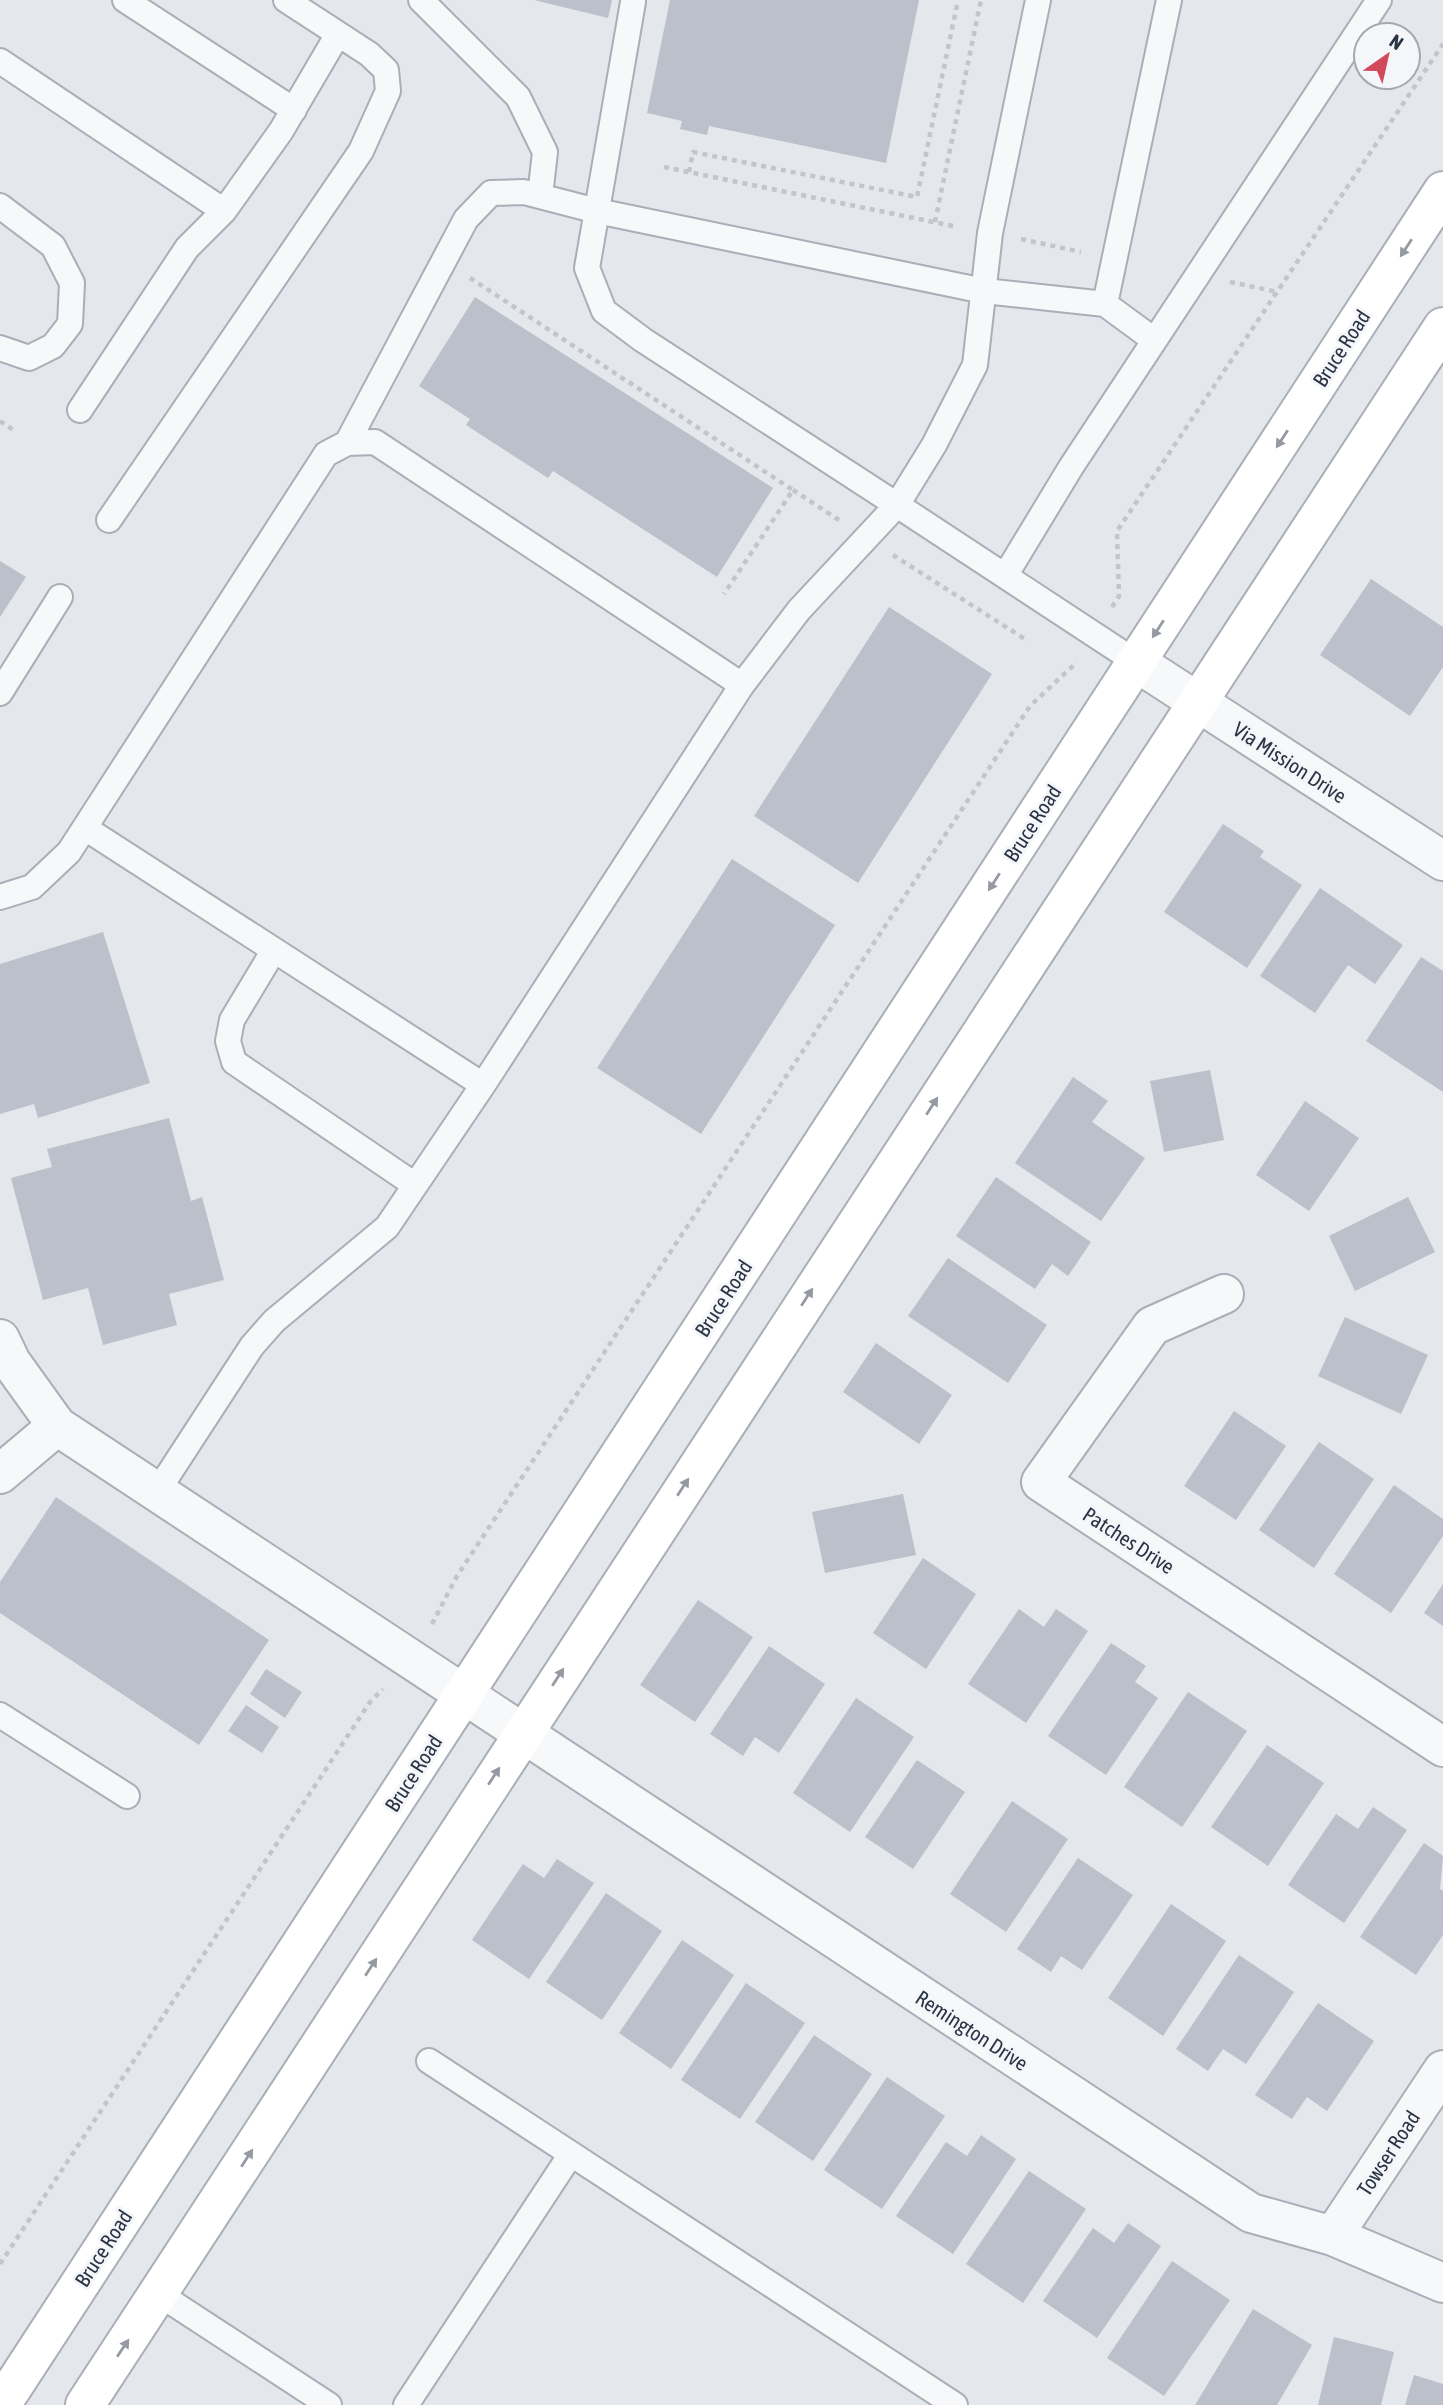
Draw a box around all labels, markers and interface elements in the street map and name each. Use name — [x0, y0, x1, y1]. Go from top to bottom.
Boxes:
north arrow — [1352, 21, 1422, 91]
text: N — [1386, 30, 1407, 54]
one-way arrow — [1399, 238, 1412, 258]
street label: Bruce Road — [1307, 305, 1375, 391]
one-way arrow — [1275, 429, 1288, 448]
one-way arrow — [1151, 620, 1164, 639]
street label: Via Mission Drive — [1229, 717, 1351, 807]
street label: Bruce Road — [998, 780, 1066, 866]
one-way arrow — [987, 872, 1000, 891]
one-way arrow — [925, 1097, 939, 1115]
street label: Bruce Road — [689, 1255, 757, 1341]
one-way arrow — [801, 1287, 814, 1306]
one-way arrow — [676, 1478, 690, 1496]
street label: Patches Drive — [1079, 1502, 1179, 1578]
one-way arrow — [552, 1668, 565, 1687]
street label: Bruce Road — [379, 1730, 447, 1816]
one-way arrow — [488, 1766, 501, 1785]
one-way arrow — [364, 1957, 377, 1976]
street label: Remington Drive — [911, 1985, 1033, 2075]
street label: Towser Road — [1352, 2106, 1424, 2200]
one-way arrow — [241, 2148, 254, 2167]
street label: Bruce Road — [69, 2205, 137, 2291]
one-way arrow — [116, 2339, 130, 2357]

